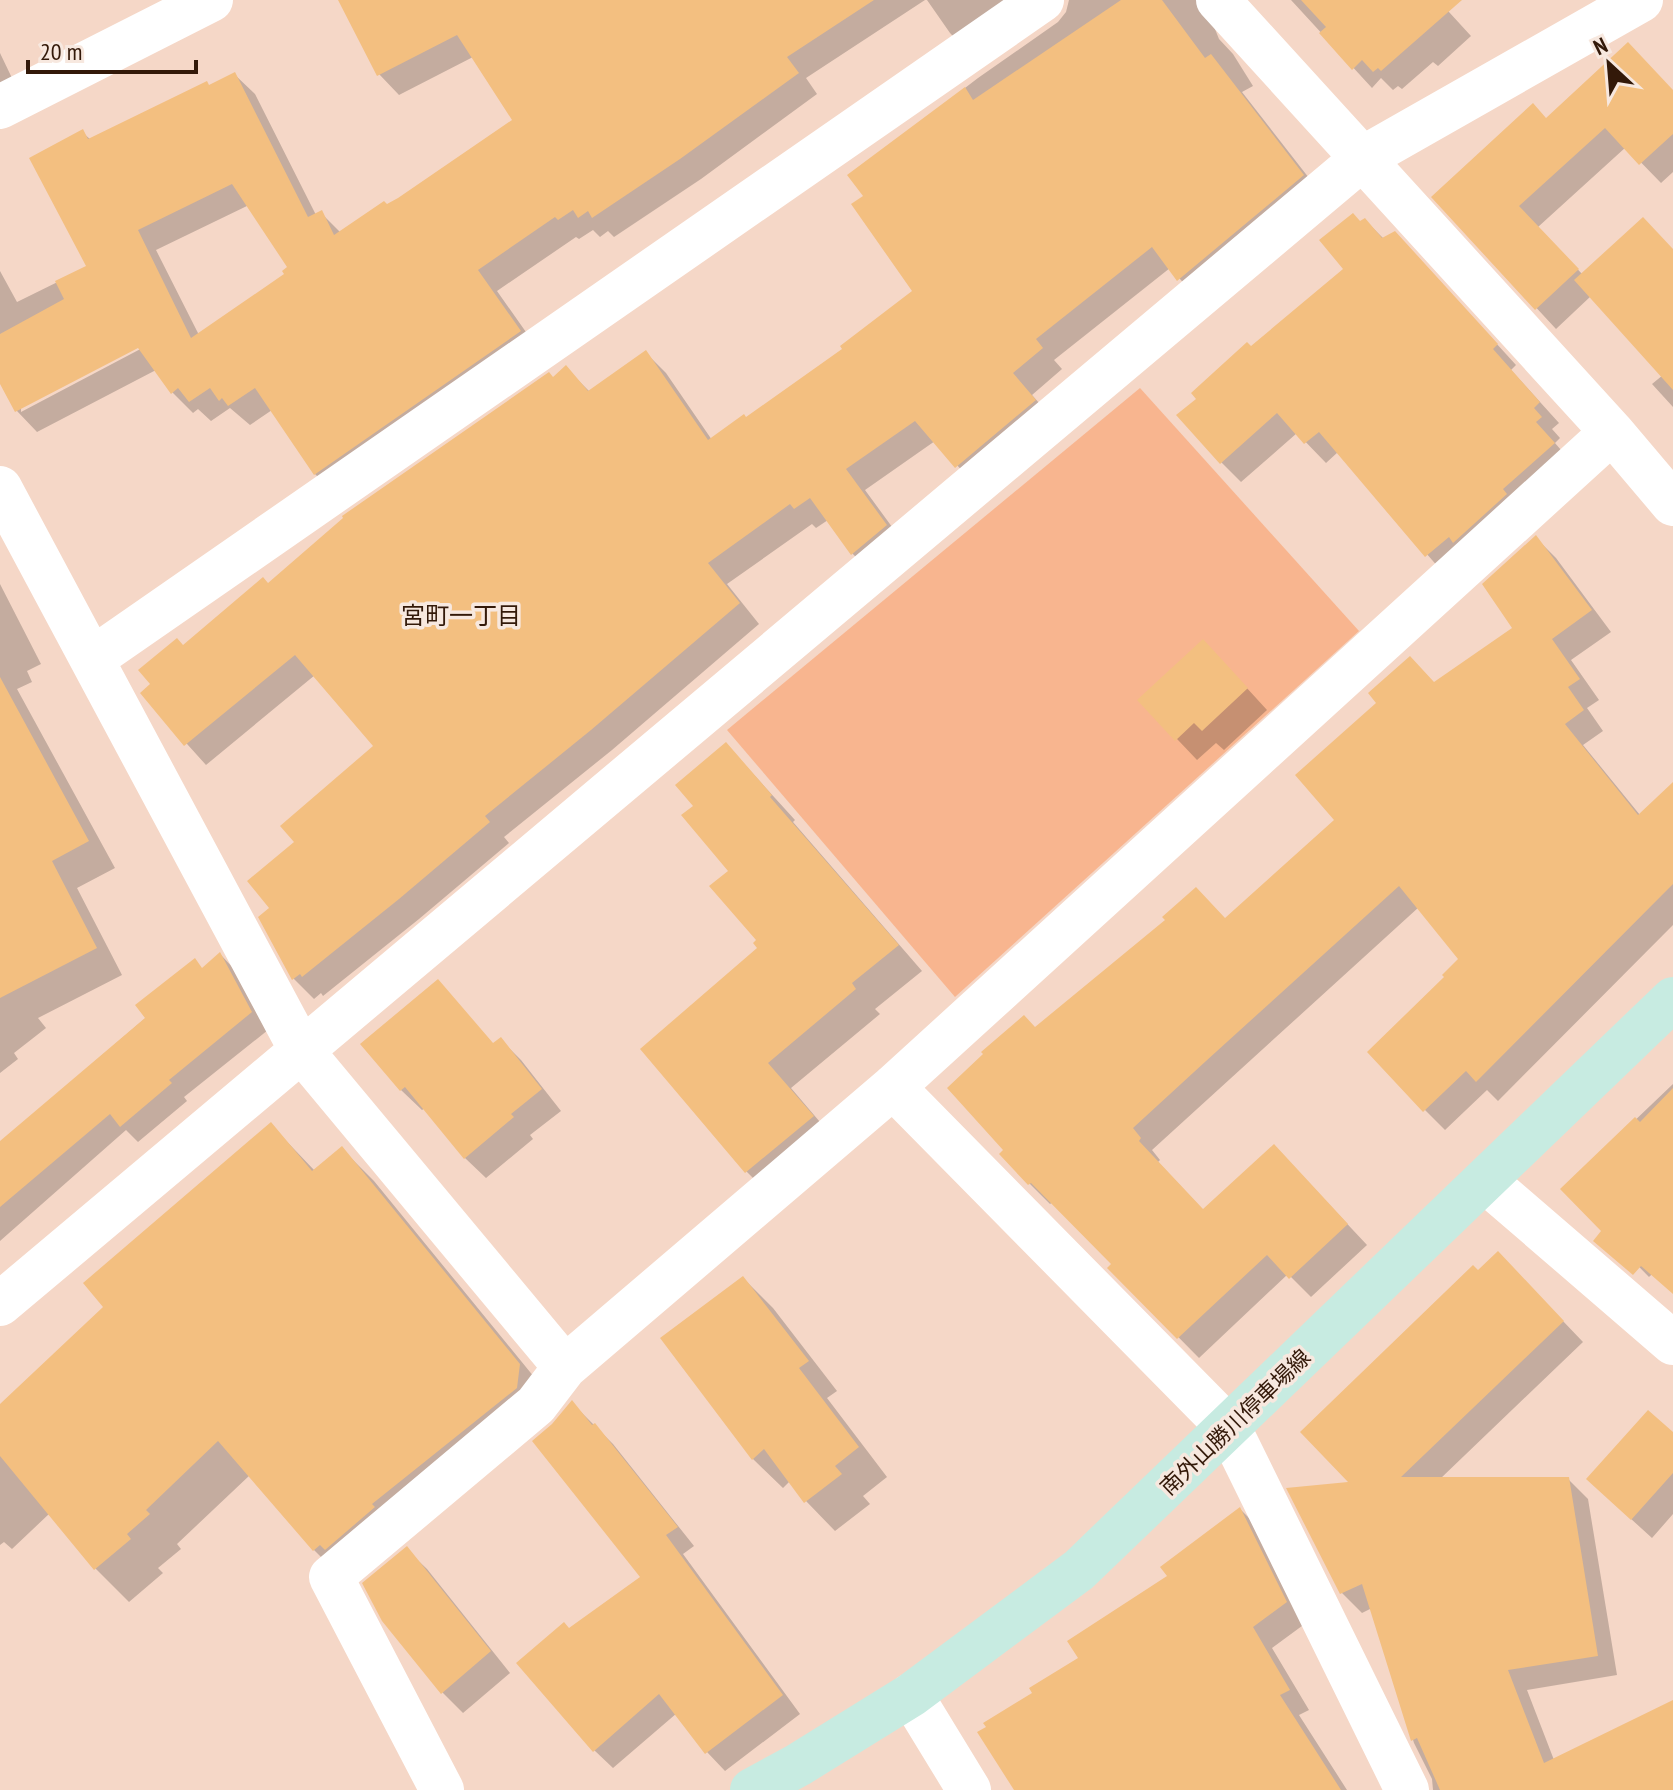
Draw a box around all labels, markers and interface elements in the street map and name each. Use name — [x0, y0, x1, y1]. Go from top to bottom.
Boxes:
scale bar — [28, 24, 196, 74]
north arrow — [1569, 24, 1649, 104]
text: N — [1589, 31, 1612, 61]
text: 20 m — [40, 36, 82, 67]
district label: 宮町一丁目 — [401, 600, 521, 631]
street label: 南外山勝川停車場線 — [1154, 1343, 1316, 1501]

